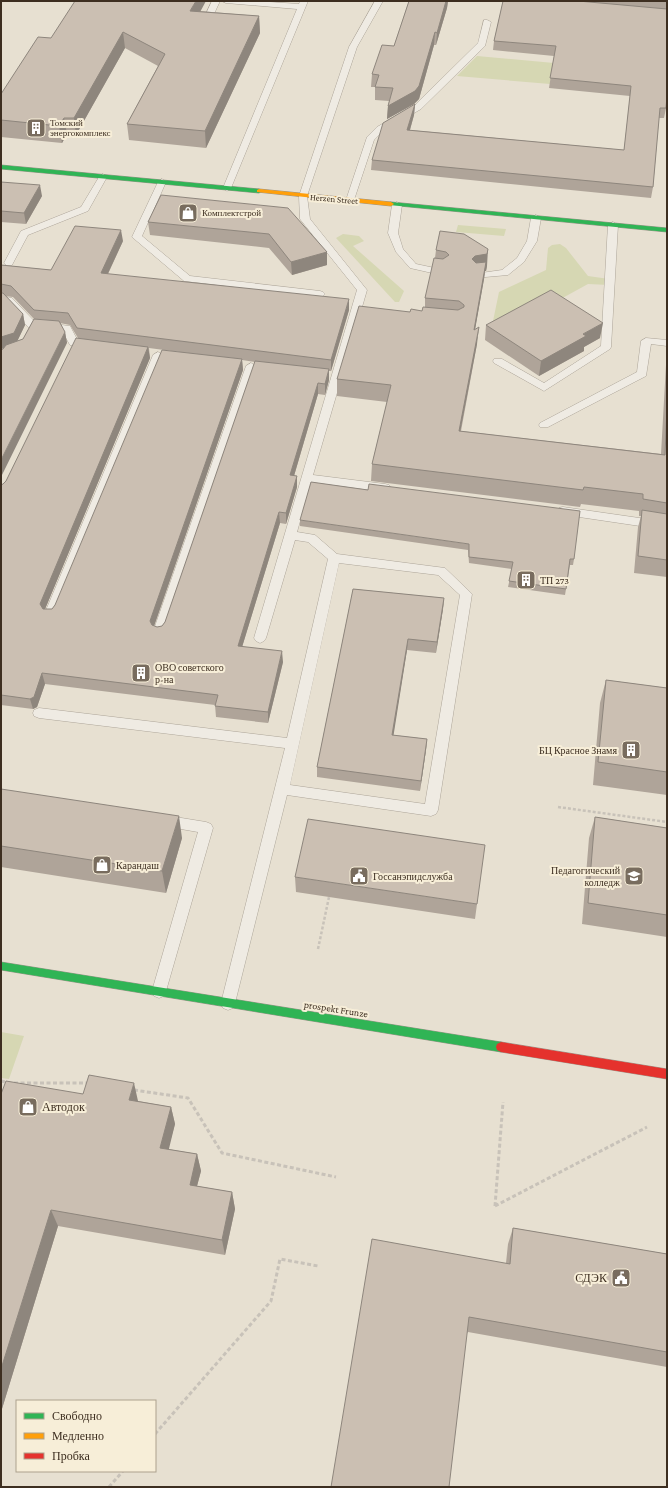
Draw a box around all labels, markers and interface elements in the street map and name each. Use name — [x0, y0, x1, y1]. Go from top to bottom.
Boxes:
building icon: Томский энергокомплекс — [25, 117, 47, 139]
place label: Томский энергокомплекс — [50, 118, 111, 138]
street label: Herzen Street — [309, 192, 360, 206]
shop icon: Комплектстрой — [177, 202, 199, 224]
place label: Комплектстрой — [202, 208, 261, 218]
building icon: ТП 273 — [515, 569, 537, 591]
place label: ТП 273 — [540, 575, 569, 586]
building icon: ОВО советского р-на — [130, 662, 152, 684]
place label: ОВО советского р-на — [155, 662, 224, 685]
building icon: БЦ Красное Знамя — [620, 739, 642, 761]
place label: БЦ Красное Знамя — [539, 745, 617, 756]
shop icon: Карандаш — [91, 854, 113, 876]
place label: Карандаш — [116, 860, 159, 871]
public building icon: Госсанэпидслужба — [348, 865, 370, 887]
place label: Педагогический колледж — [551, 865, 621, 888]
school or university icon: Педагогический колледж — [623, 865, 645, 887]
place label: Госсанэпидслужба — [373, 871, 453, 882]
street label: prospekt Frunze — [303, 998, 369, 1020]
shop icon: Автодок — [17, 1096, 39, 1118]
place label: Автодок — [42, 1100, 85, 1114]
public building icon: СДЭК — [610, 1267, 632, 1289]
place label: СДЭК — [575, 1271, 608, 1285]
legend — [16, 1400, 156, 1472]
text: Свободно — [52, 1409, 102, 1423]
text: Медленно — [52, 1429, 104, 1443]
text: Пробка — [52, 1449, 90, 1463]

